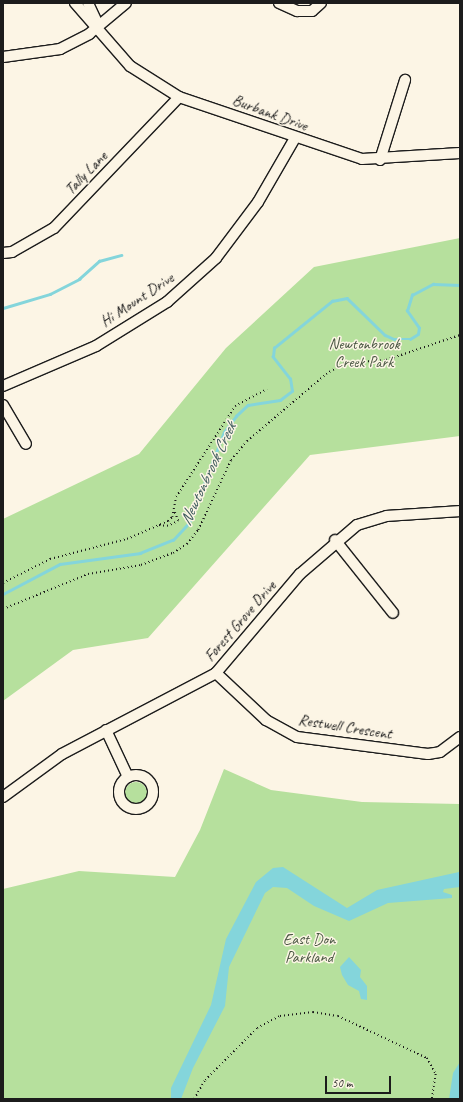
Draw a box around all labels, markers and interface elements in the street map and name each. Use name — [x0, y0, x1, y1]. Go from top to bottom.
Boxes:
street label: Burbank Drive — [230, 90, 310, 136]
street label: Tally Lane — [60, 147, 112, 199]
street label: Hi Mount Drive — [97, 268, 177, 332]
park label: Newtonbrook Creek Park — [328, 334, 400, 372]
water label: Newtonbrook Creek — [175, 419, 241, 529]
street label: Forest Grove Drive — [200, 577, 280, 665]
street label: Restwell Crescent — [297, 710, 393, 744]
park label: East Don Parkland — [283, 929, 335, 967]
scale bar — [327, 1068, 393, 1094]
text: 50 m — [332, 1075, 352, 1091]

